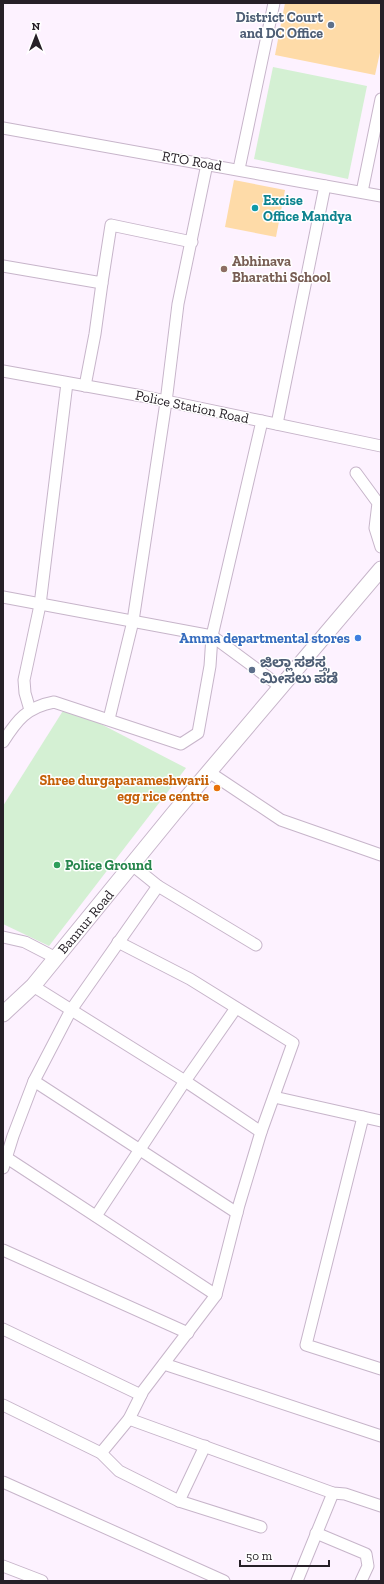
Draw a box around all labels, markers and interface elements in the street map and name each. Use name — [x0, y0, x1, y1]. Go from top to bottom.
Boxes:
place label: District Court and DC Office — [236, 9, 323, 42]
north arrow — [16, 16, 56, 56]
text: N — [32, 20, 41, 33]
marker: District Court and DC Office — [326, 20, 336, 30]
street label: RTO Road — [161, 147, 224, 175]
place label: Excise Office Mandya — [263, 192, 352, 225]
marker: Excise Office Mandya — [250, 203, 260, 213]
place label: Abhinava Bharathi School — [232, 253, 331, 286]
marker: Abhinava Bharathi School — [219, 264, 229, 274]
street label: Police Station Road — [134, 387, 251, 427]
place label: Amma departmental stores — [179, 630, 351, 647]
marker: Amma departmental stores — [353, 633, 363, 643]
place label: ಜಿಲ್ಲಾ ಸಶಸ್ತ್ರ ಮೀಸಲು ಪಡೆ — [260, 654, 338, 687]
marker: ಜಿಲ್ಲಾ ಸಶಸ್ತ್ರ ಮೀಸಲು ಪಡೆ — [247, 665, 257, 675]
place label: Shree durgaparameshwarii egg rice centre — [39, 772, 209, 805]
marker: Shree durgaparameshwarii egg rice centre — [212, 783, 222, 793]
place label: Police Ground — [65, 857, 152, 874]
marker: Police Ground — [52, 860, 62, 870]
street label: Bannur Road — [54, 886, 118, 957]
scale bar — [240, 1542, 329, 1568]
text: 50 m — [246, 1549, 273, 1563]

